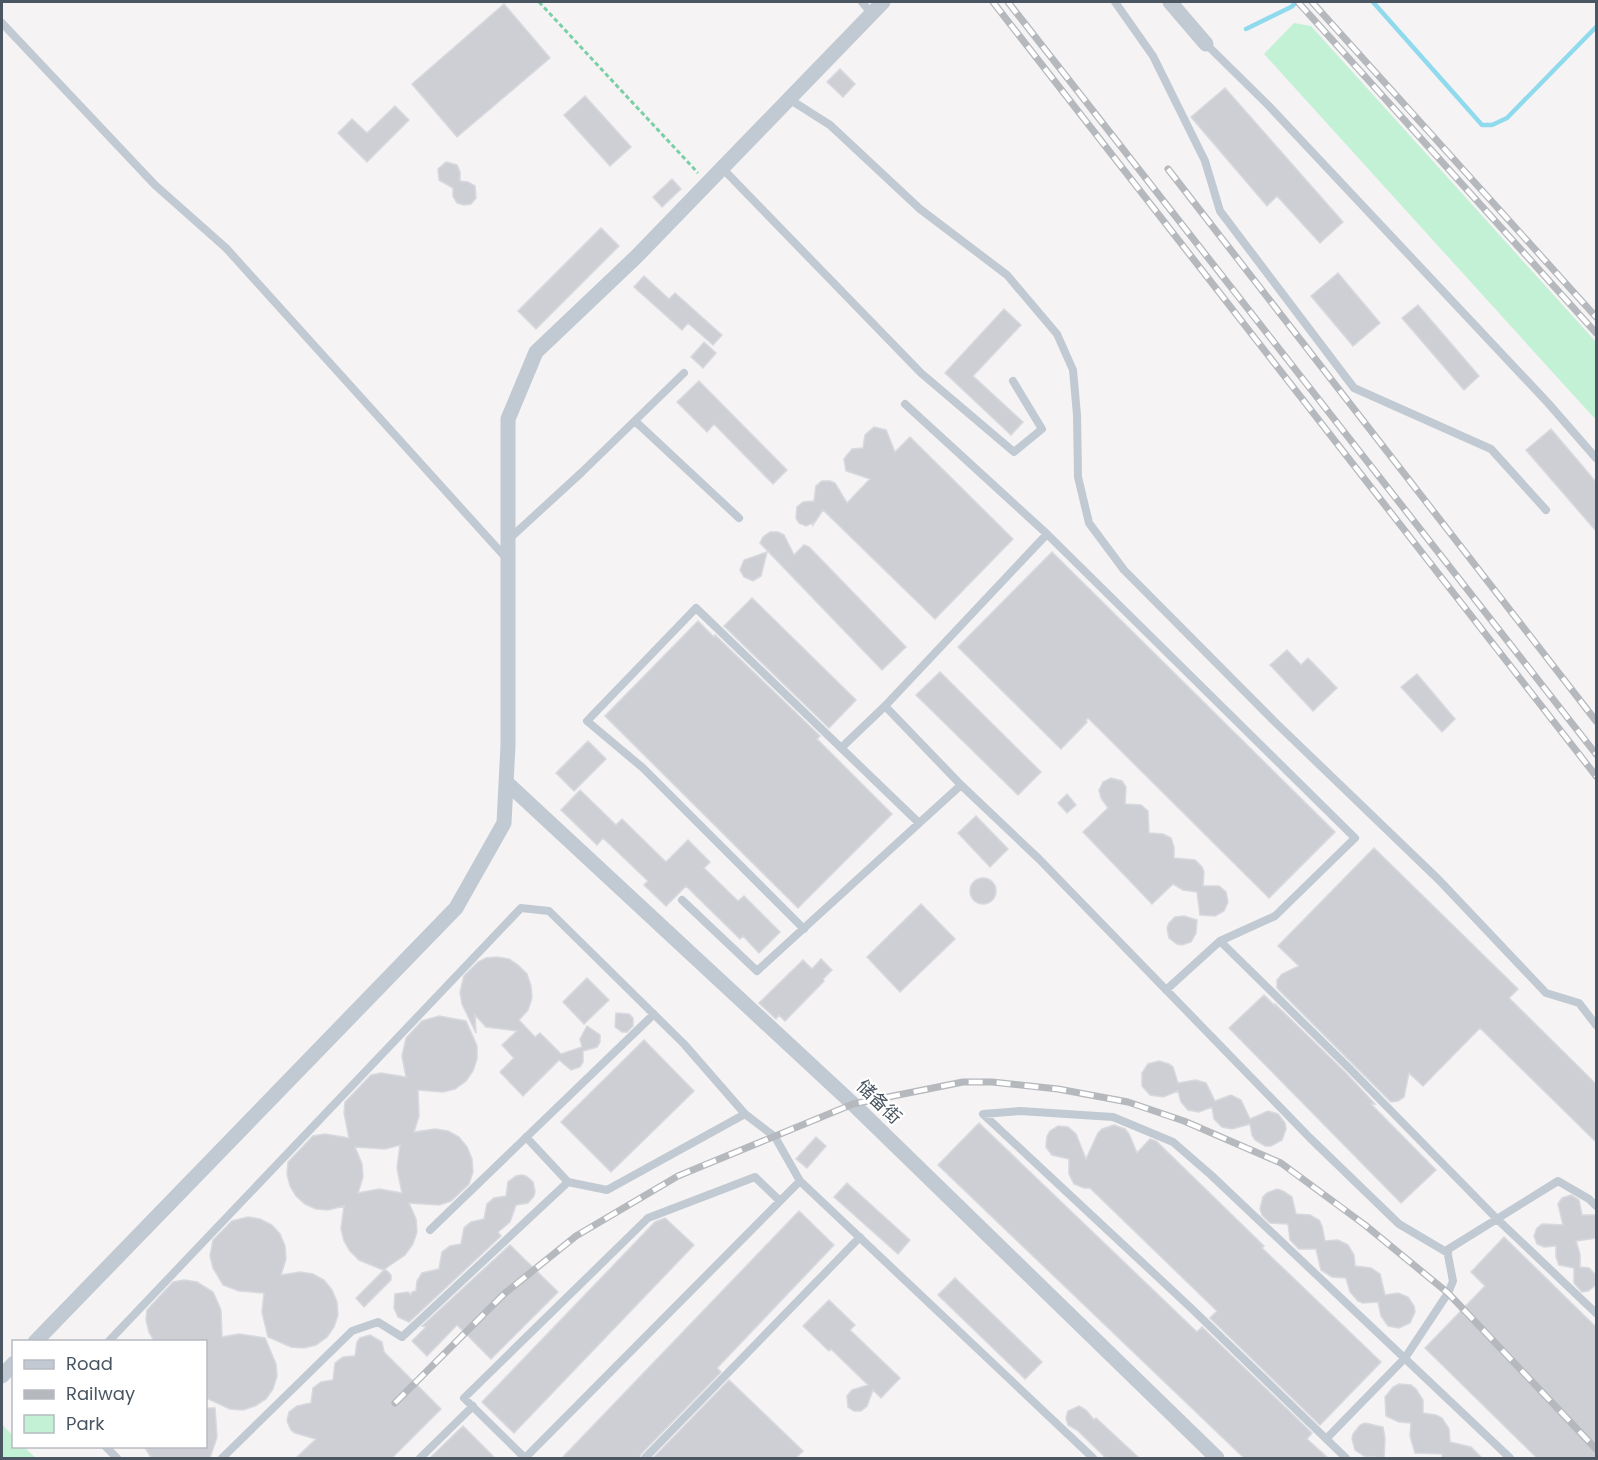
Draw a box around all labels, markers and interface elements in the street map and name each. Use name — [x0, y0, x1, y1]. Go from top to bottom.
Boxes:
street label: 储备街 — [851, 1074, 907, 1129]
legend — [12, 1340, 207, 1448]
text: Road — [66, 1351, 113, 1376]
text: Railway — [66, 1381, 135, 1406]
text: Park — [66, 1411, 105, 1436]

